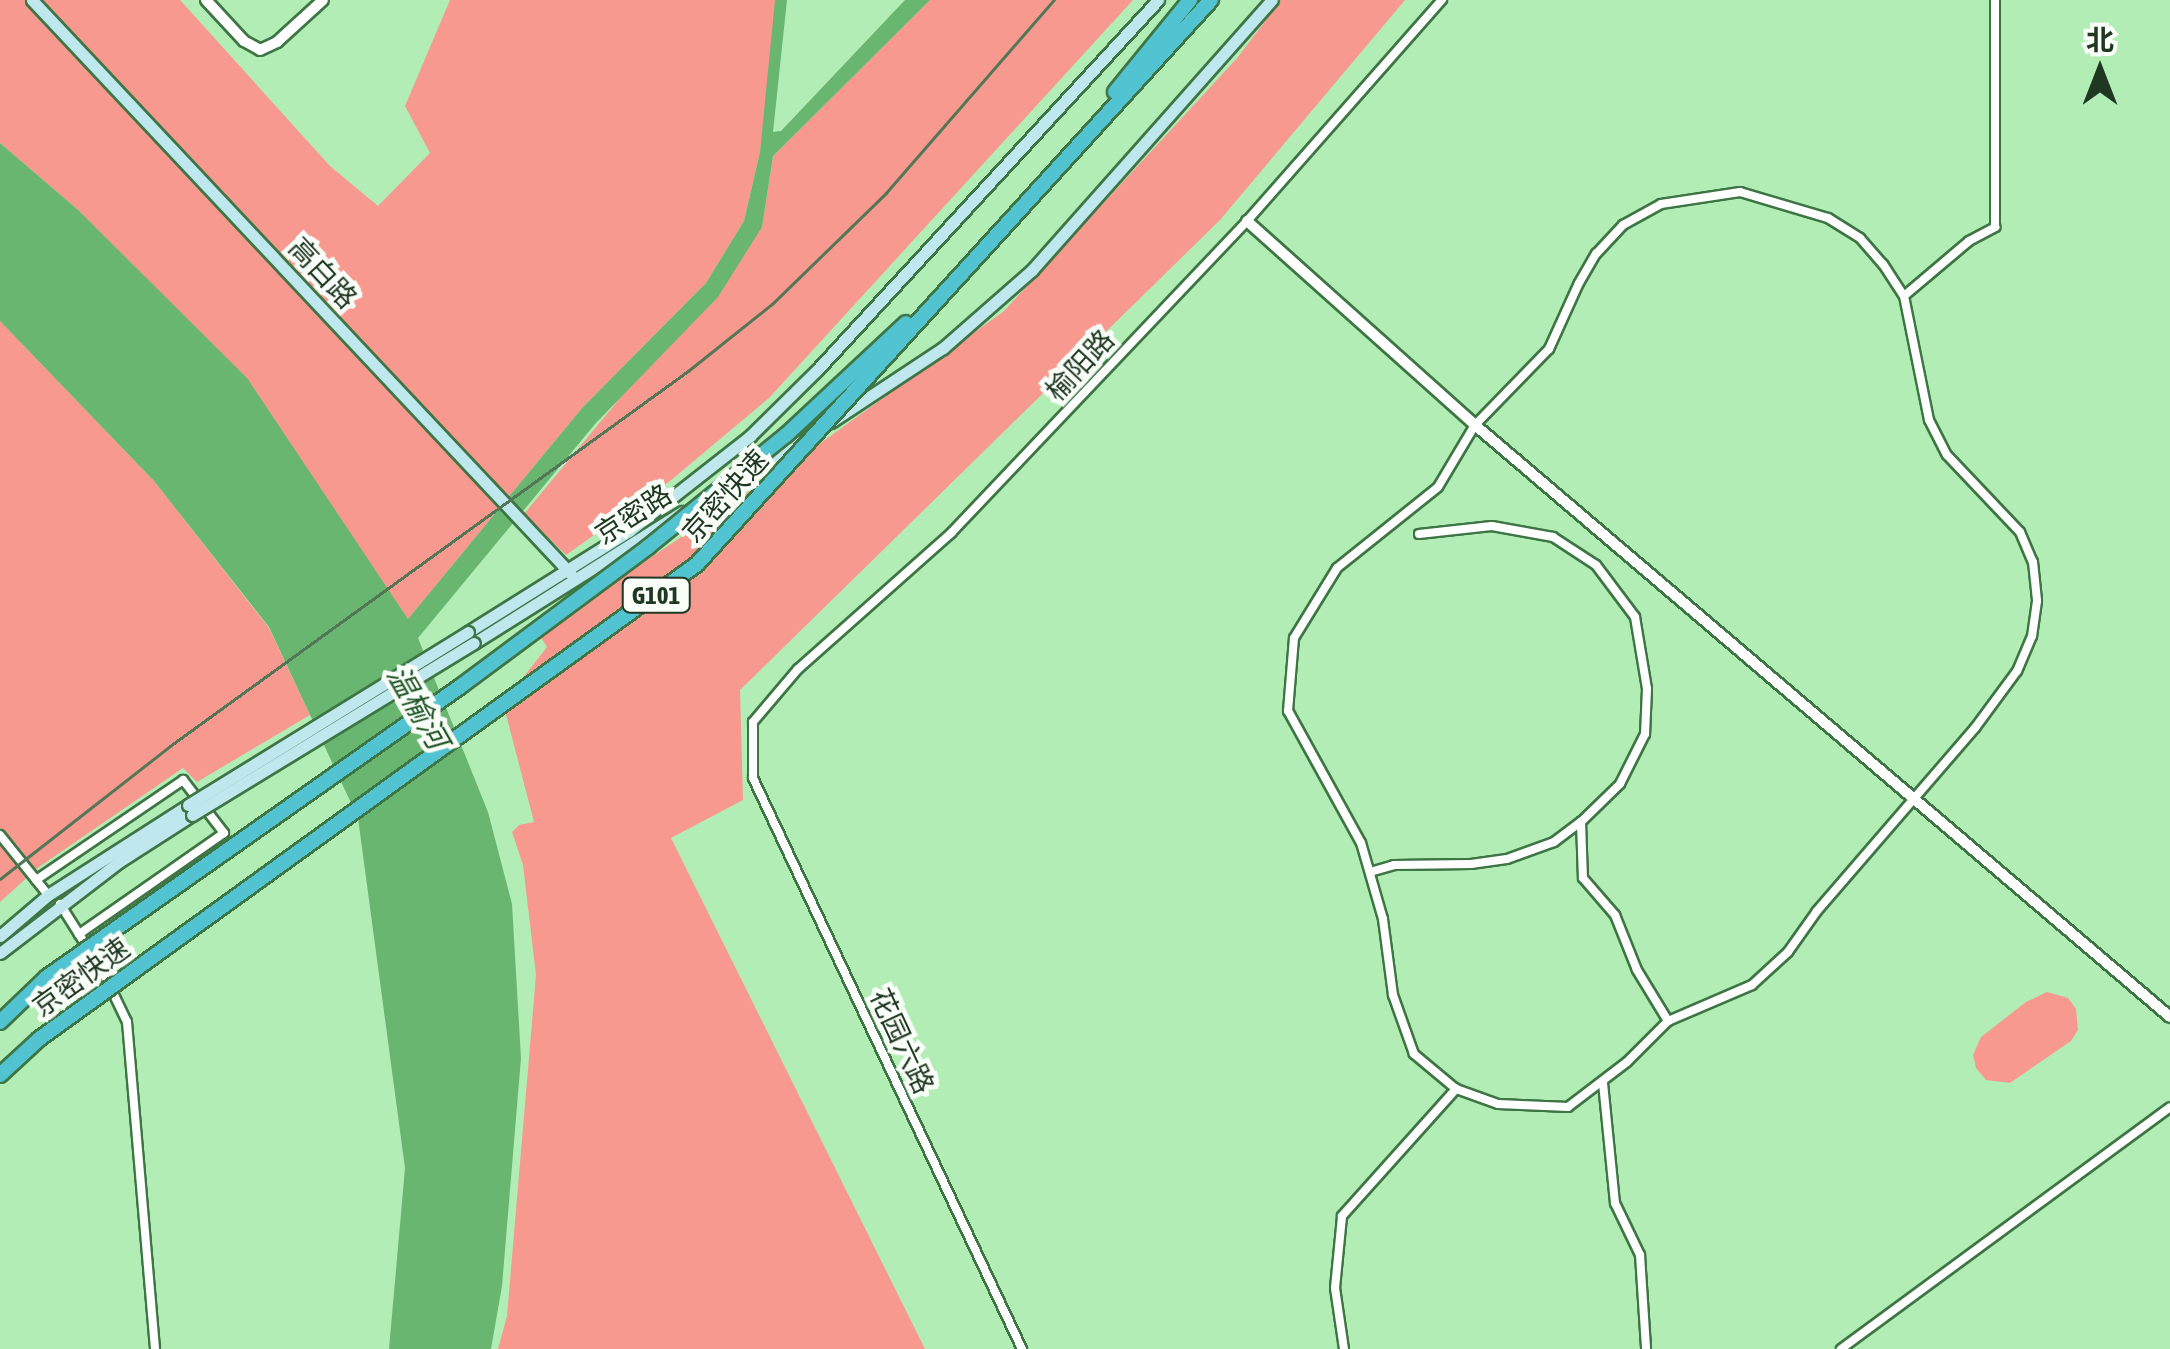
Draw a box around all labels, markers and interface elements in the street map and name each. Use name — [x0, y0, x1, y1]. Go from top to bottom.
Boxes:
north arrow — [2050, 20, 2150, 120]
text: 北 — [2086, 24, 2114, 56]
street label: 高白路 — [282, 231, 364, 315]
street label: 榆阳路 — [1039, 323, 1121, 407]
street label: 京密快速 — [675, 443, 775, 549]
street label: 京密路 — [589, 477, 677, 551]
road number: G101 — [621, 575, 691, 615]
water label: 温榆河 — [380, 659, 456, 755]
street label: 京密快速 — [26, 930, 136, 1024]
street label: 花园六路 — [863, 983, 941, 1099]

